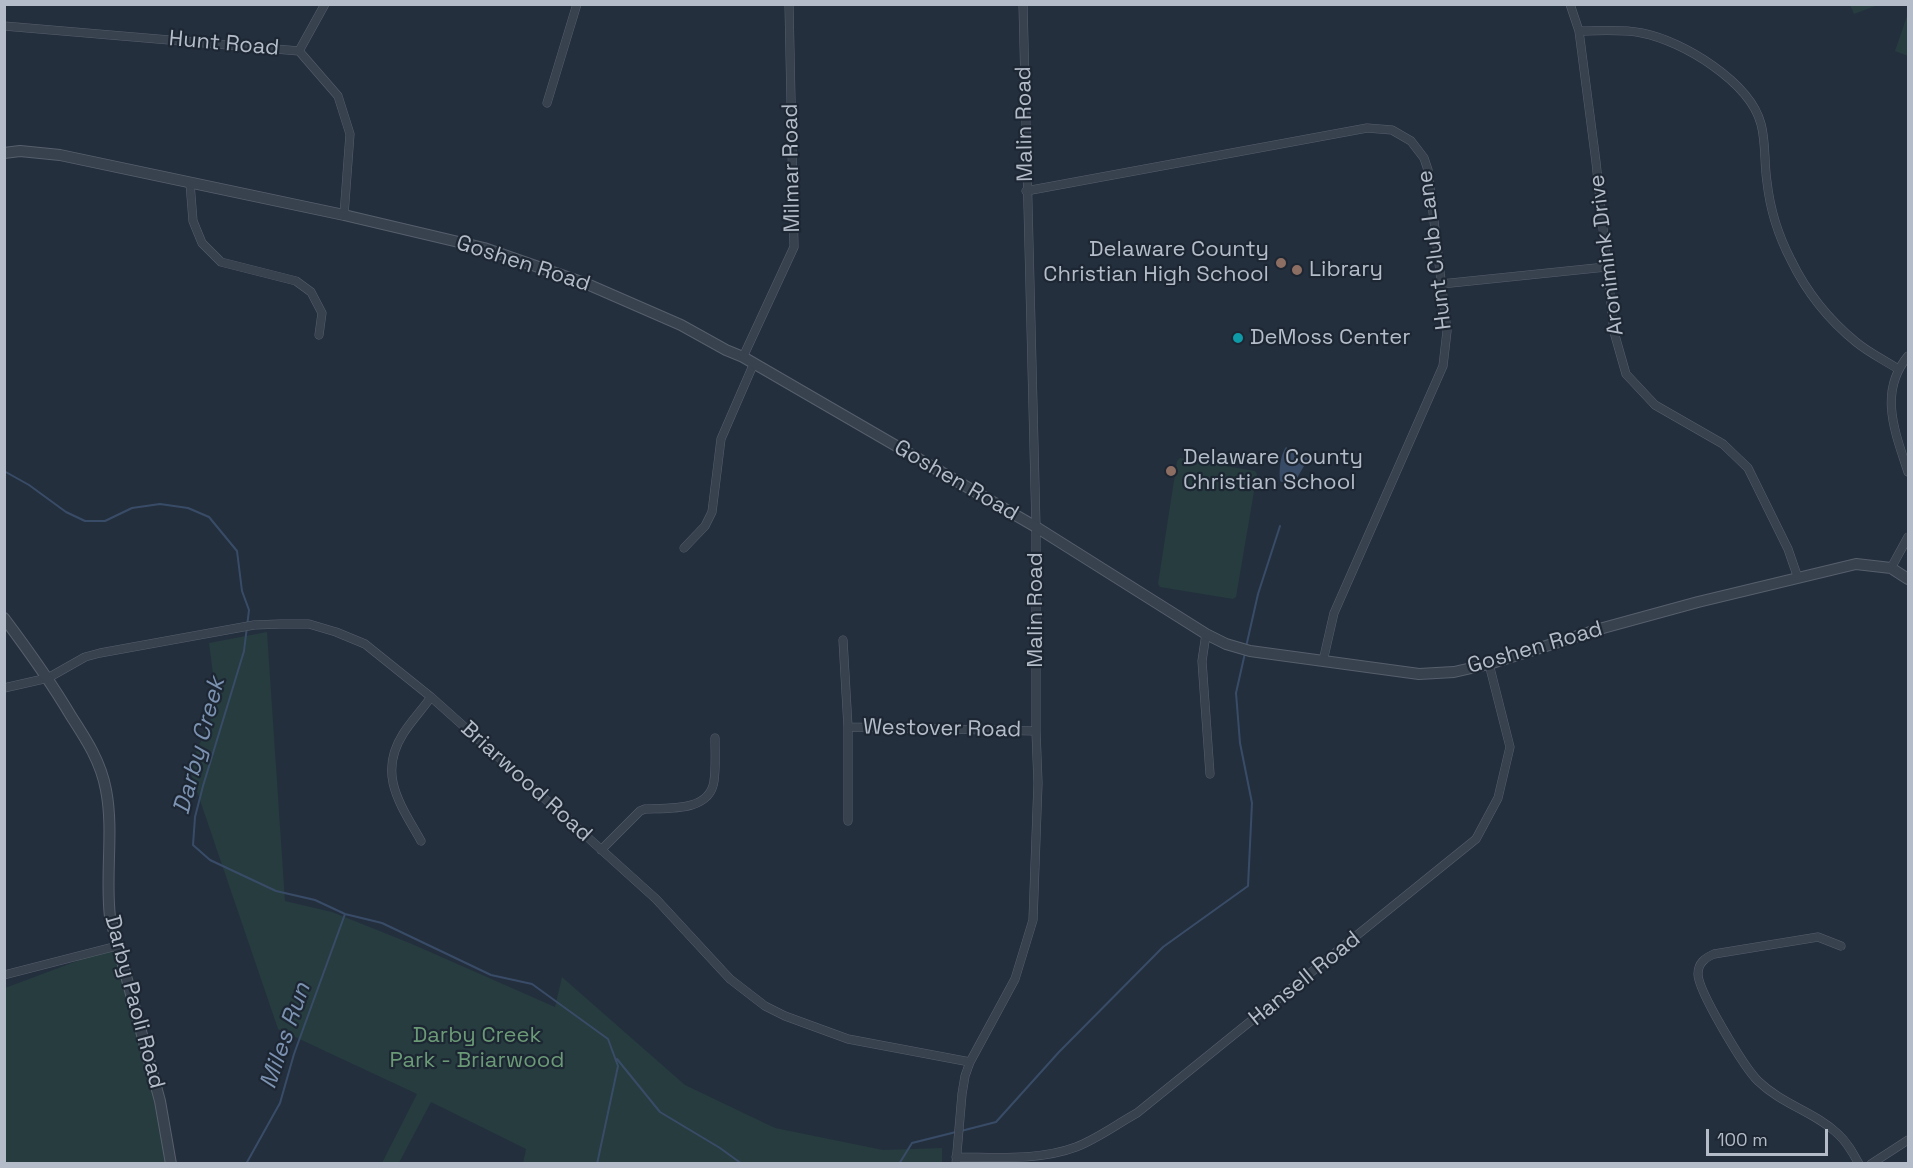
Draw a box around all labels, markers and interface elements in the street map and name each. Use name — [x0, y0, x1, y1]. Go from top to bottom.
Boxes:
street label: Hunt Road — [168, 26, 280, 62]
street label: Malin Road — [1011, 66, 1039, 182]
street label: Milmar Road — [778, 103, 806, 233]
street label: Hunt Club Lane — [1412, 169, 1458, 331]
street label: Aronimink Drive — [1584, 173, 1630, 337]
street label: Goshen Road — [453, 230, 593, 298]
place label: Delaware County Christian High School — [1043, 237, 1269, 288]
marker: Delaware County Christian High School — [1274, 256, 1288, 270]
place label: Library — [1309, 257, 1383, 283]
marker: Library — [1290, 263, 1304, 277]
place label: DeMoss Center — [1250, 325, 1410, 351]
marker: DeMoss Center — [1231, 331, 1245, 345]
street label: Goshen Road — [889, 435, 1023, 527]
place label: Delaware County Christian School — [1183, 445, 1363, 496]
marker: Delaware County Christian School — [1164, 464, 1178, 478]
street label: Malin Road — [1023, 552, 1049, 668]
street label: Goshen Road — [1464, 616, 1606, 680]
water label: Darby Creek — [168, 674, 232, 818]
street label: Westover Road — [862, 714, 1022, 744]
street label: Briarwood Road — [455, 716, 597, 848]
street label: Darby Paoli Road — [98, 913, 170, 1091]
street label: Hansell Road — [1244, 926, 1366, 1032]
water label: Miles Run — [254, 979, 318, 1093]
park label: Darby Creek Park - Briarwood — [389, 1023, 565, 1074]
scale bar — [1709, 1117, 1830, 1155]
text: 100 m — [1717, 1128, 1768, 1151]

